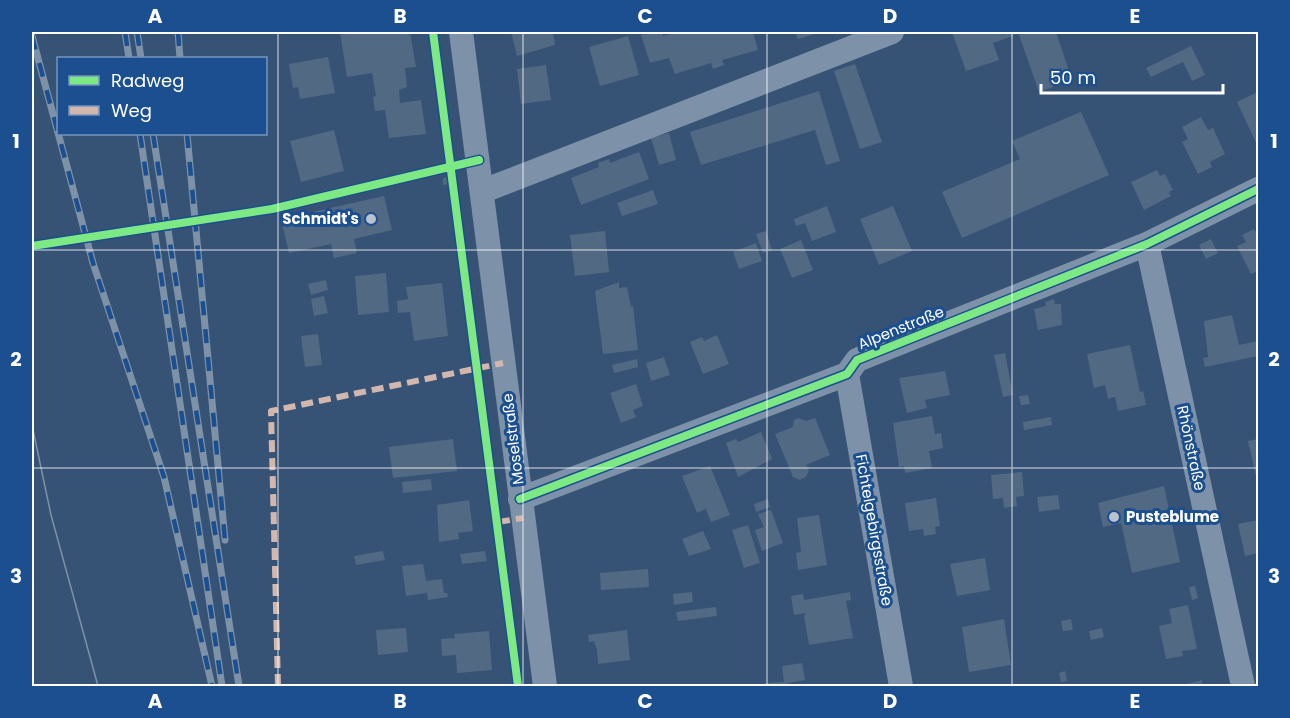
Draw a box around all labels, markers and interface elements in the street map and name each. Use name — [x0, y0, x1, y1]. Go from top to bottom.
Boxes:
text: A — [148, 2, 163, 30]
text: B — [393, 2, 407, 30]
text: C — [637, 2, 653, 30]
text: D — [883, 2, 897, 30]
text: E — [1130, 2, 1140, 30]
legend — [57, 57, 267, 135]
scale bar — [1041, 57, 1222, 95]
text: 50 m — [1050, 65, 1096, 90]
text: Radweg — [111, 68, 184, 93]
text: Weg — [111, 98, 152, 123]
text: 1 — [12, 127, 20, 155]
text: 1 — [1270, 127, 1278, 155]
place label: Schmidt's — [282, 208, 359, 229]
marker: Schmidt's — [364, 212, 378, 226]
street label: Alpenstraße — [855, 301, 947, 354]
text: 2 — [10, 345, 22, 373]
text: 2 — [1268, 345, 1280, 373]
street label: Moselstraße — [496, 392, 529, 486]
street label: Rhönstraße — [1172, 403, 1211, 492]
street label: Fichtelgebirgsstraße — [851, 452, 898, 607]
place label: Pusteblume — [1126, 506, 1219, 527]
marker: Pusteblume — [1107, 510, 1121, 524]
text: 3 — [10, 562, 22, 590]
text: 3 — [1268, 562, 1280, 590]
text: A — [148, 687, 163, 715]
text: B — [393, 687, 407, 715]
text: C — [637, 687, 653, 715]
text: D — [883, 687, 897, 715]
text: E — [1130, 687, 1140, 715]

